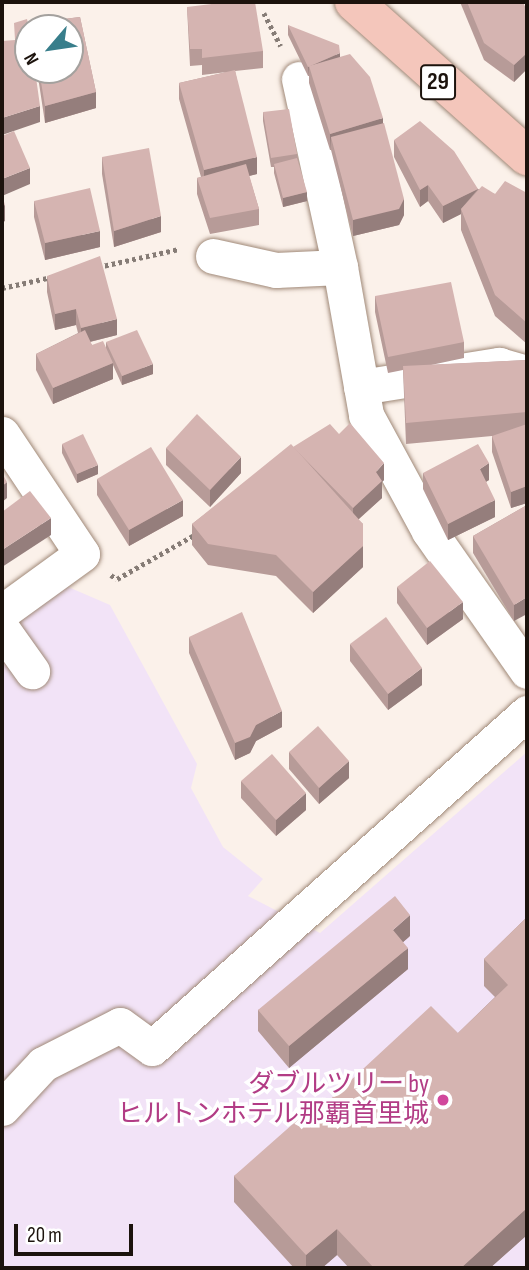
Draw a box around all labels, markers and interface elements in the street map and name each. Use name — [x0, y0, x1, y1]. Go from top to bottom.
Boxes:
north arrow — [14, 14, 84, 84]
text: N — [19, 48, 44, 68]
road number: 29 — [419, 61, 457, 102]
place label: ダブルツリー by ヒルトンホテル那覇首里城 — [117, 1069, 429, 1130]
marker: ダブルツリー by ヒルトンホテル那覇首里城 — [435, 1092, 451, 1108]
scale bar — [18, 1210, 136, 1254]
text: 20 m — [27, 1223, 62, 1248]

